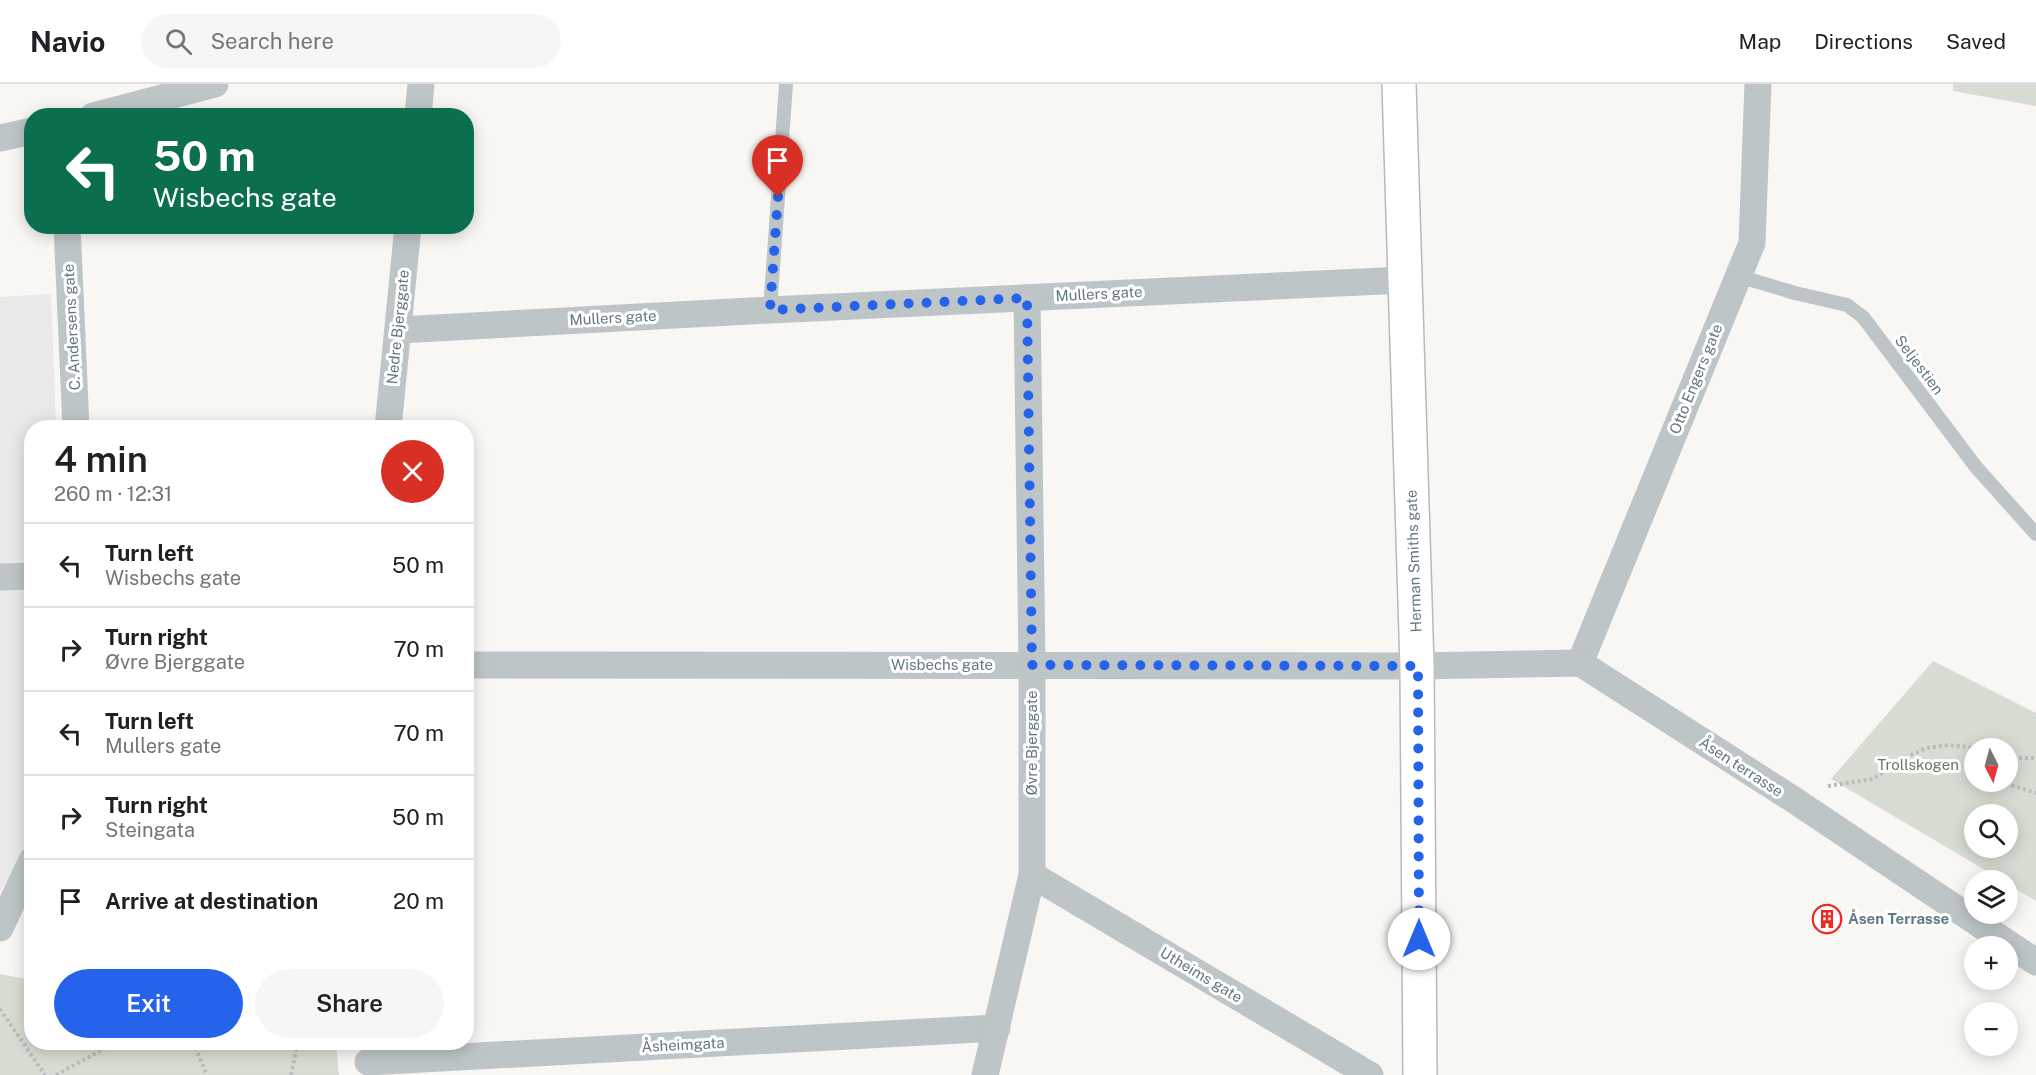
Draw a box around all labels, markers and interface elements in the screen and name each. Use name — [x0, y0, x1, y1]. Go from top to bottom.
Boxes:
search box — [141, 14, 561, 68]
text: Navio — [30, 25, 105, 58]
icon: search — [162, 25, 195, 58]
text: Search here — [210, 28, 334, 54]
text: Map — [1739, 29, 1781, 54]
text: Directions — [1814, 29, 1913, 54]
text: Saved — [1946, 29, 2006, 54]
text: 50 m — [153, 131, 256, 180]
icon: left — [54, 132, 132, 210]
pin — [752, 135, 803, 197]
icon: arrive — [761, 144, 794, 177]
text: Wisbechs gate — [153, 181, 337, 213]
street label: C. Andersens gate — [60, 263, 83, 391]
street label: Nedre Bjerggate — [383, 269, 412, 385]
street label: Mullers gate — [1055, 283, 1143, 304]
street label: Mullers gate — [569, 307, 657, 328]
street label: Otto Engers gate — [1666, 321, 1725, 436]
street label: Seljestien — [1892, 332, 1947, 398]
text: 4 min — [54, 438, 148, 480]
button: close — [381, 440, 444, 503]
text: 260 m · 12:31 — [54, 482, 172, 506]
street label: Herman Smiths gate — [1403, 489, 1424, 633]
text: Turn left — [105, 540, 194, 566]
icon: left — [54, 549, 87, 582]
text: 50 m — [392, 552, 444, 578]
text: Wisbechs gate — [105, 566, 241, 590]
text: Turn right — [105, 624, 208, 650]
icon: right — [54, 633, 87, 666]
text: 70 m — [393, 636, 444, 662]
text: Øvre Bjerggate — [105, 650, 245, 674]
street label: Wisbechs gate — [891, 656, 993, 673]
street label: Øvre Bjerggate — [1023, 690, 1040, 796]
text: Turn left — [105, 708, 194, 734]
icon: left — [54, 717, 87, 750]
text: 70 m — [393, 720, 444, 746]
street label: Åsen terrasse — [1696, 732, 1787, 800]
text: Mullers gate — [105, 734, 221, 758]
north arrow — [1964, 738, 2018, 792]
map controls — [1964, 738, 2018, 1056]
park label: Trollskogen — [1877, 756, 1959, 773]
text: Turn right — [105, 792, 208, 818]
icon: right — [54, 801, 87, 834]
text: 50 m — [392, 804, 444, 830]
button: search — [1964, 804, 2018, 858]
text: Steingata — [105, 818, 195, 842]
button: layers — [1964, 870, 2018, 924]
icon: arrive — [54, 885, 87, 918]
text: Arrive at destination — [105, 888, 318, 914]
text: 20 m — [393, 888, 444, 914]
building icon: Åsen Terrasse — [1811, 903, 1843, 935]
position arrow — [1387, 907, 1451, 971]
place label: Åsen Terrasse — [1848, 909, 1949, 927]
button: + — [1964, 936, 2018, 990]
street label: Utheims gate — [1157, 943, 1245, 1006]
button: Exit — [54, 969, 243, 1038]
button: Share — [255, 969, 444, 1038]
button: − — [1964, 1002, 2018, 1056]
street label: Åsheimgata — [641, 1033, 725, 1055]

